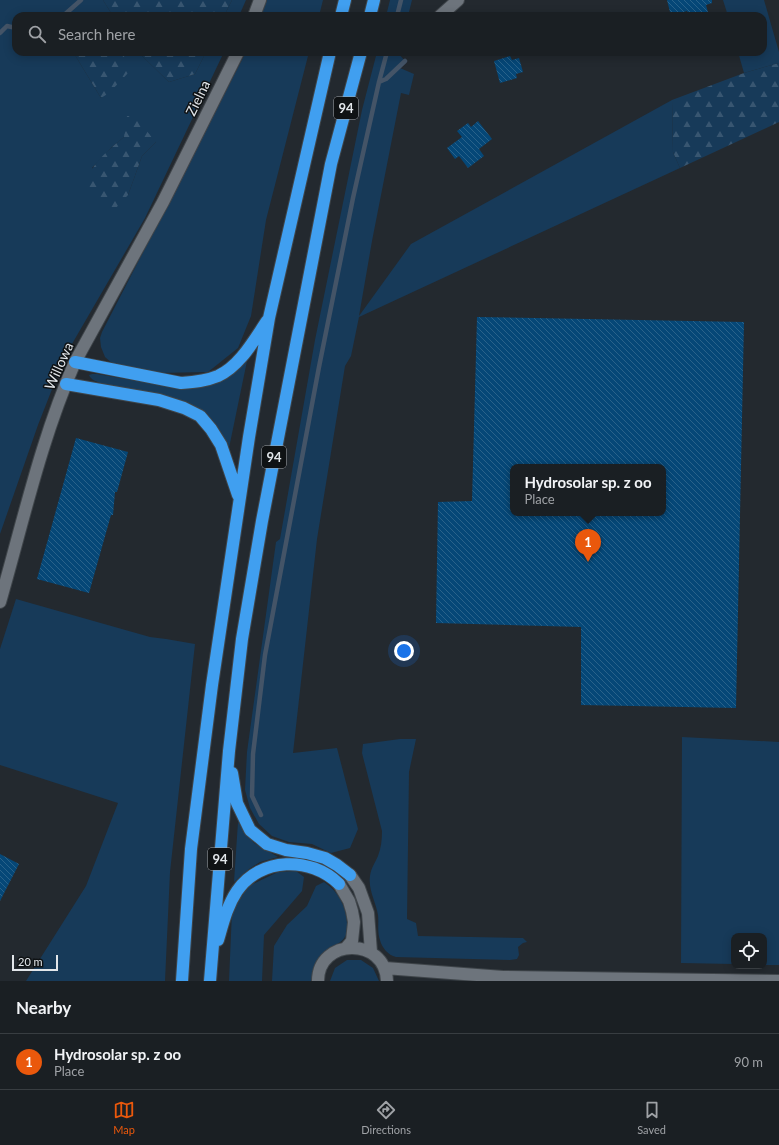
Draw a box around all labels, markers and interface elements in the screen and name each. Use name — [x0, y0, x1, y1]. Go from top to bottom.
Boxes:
search box — [12, 12, 767, 56]
icon: search — [26, 23, 48, 45]
text: Search here — [58, 25, 135, 43]
street label: Zielna — [182, 77, 213, 118]
road number: 94 — [334, 97, 358, 119]
street label: Willowa — [41, 339, 77, 392]
road number: 94 — [262, 446, 286, 468]
popup — [510, 464, 666, 516]
text: Hydrosolar sp. z oo — [524, 473, 652, 491]
text: Place — [524, 491, 555, 507]
pin: 1 — [575, 529, 601, 562]
your location — [394, 641, 414, 661]
road number: 94 — [208, 848, 232, 870]
map controls — [731, 933, 767, 969]
button: locate — [731, 933, 767, 969]
scale bar — [12, 953, 58, 972]
text: 20 m — [18, 955, 43, 968]
text: Nearby — [16, 997, 71, 1018]
text: Hydrosolar sp. z oo — [54, 1045, 181, 1063]
text: 1 — [25, 1054, 33, 1070]
text: 90 m — [734, 1054, 763, 1070]
text: Place — [54, 1063, 84, 1079]
tab: Map — [113, 1099, 135, 1136]
tab: Directions — [361, 1099, 411, 1136]
tab: Saved — [637, 1099, 666, 1136]

